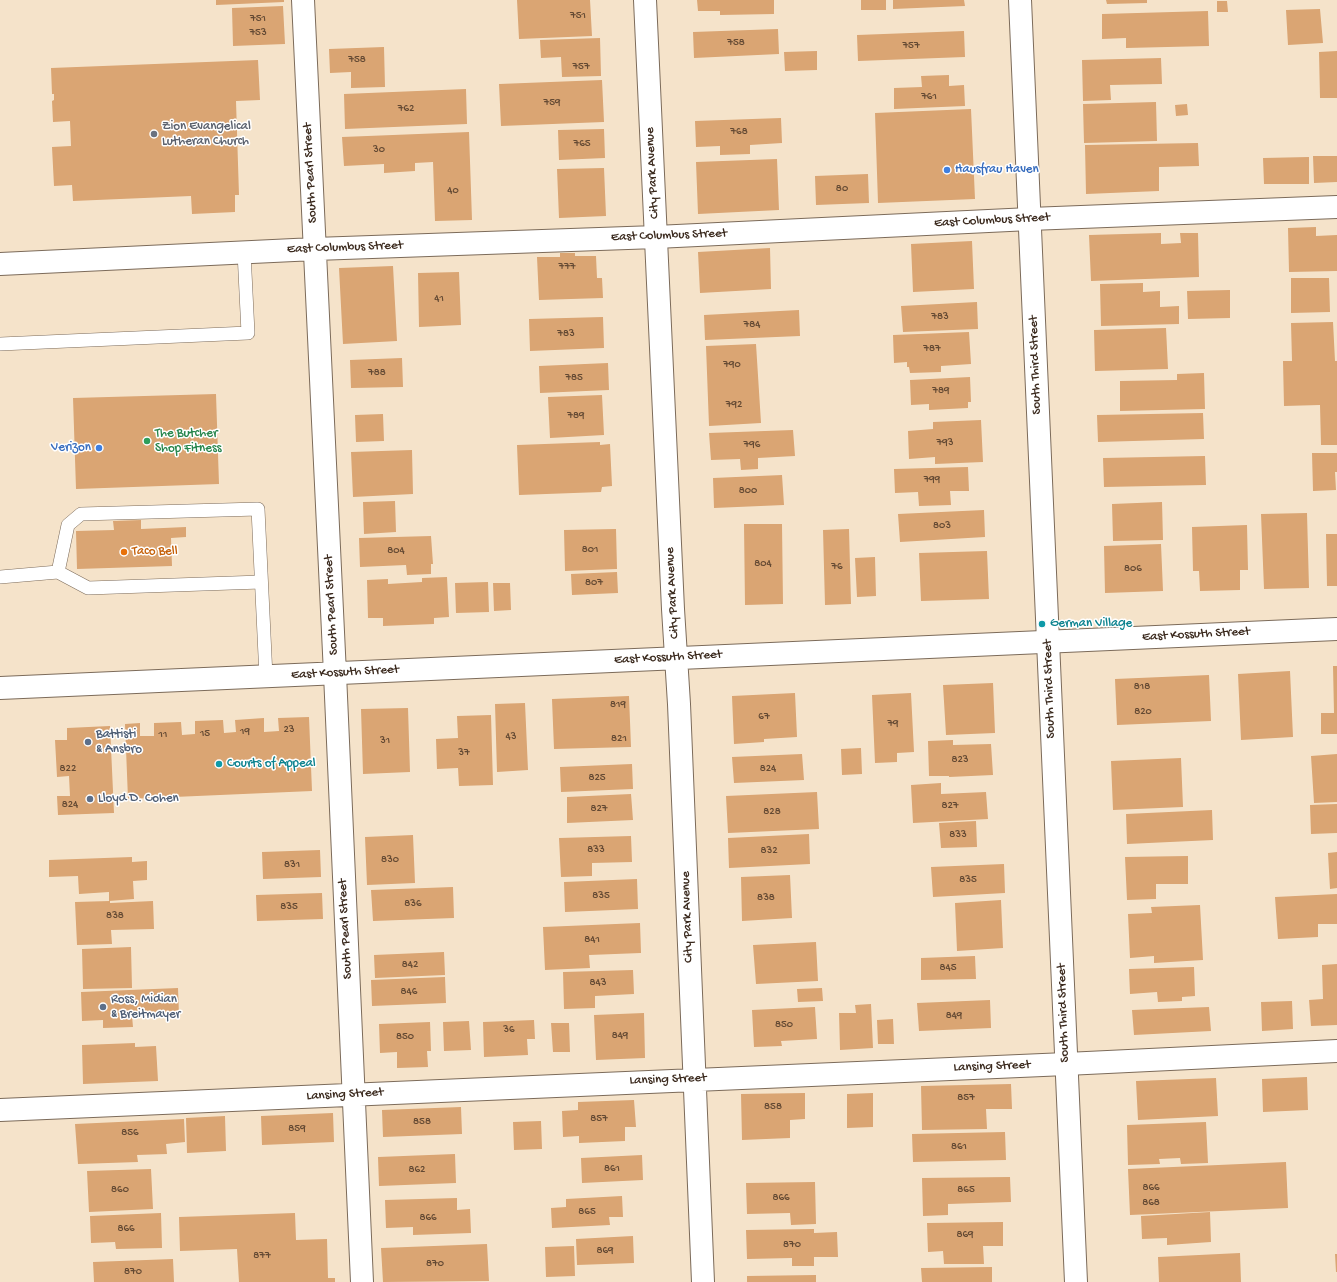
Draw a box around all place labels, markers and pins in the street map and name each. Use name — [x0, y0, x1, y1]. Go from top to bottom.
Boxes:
place label: Zion Evangelical Lutheran Church — [162, 119, 251, 150]
marker: Zion Evangelical Lutheran Church — [149, 129, 159, 139]
place label: Hausfrau Haven — [955, 162, 1039, 178]
marker: Hausfrau Haven — [942, 165, 952, 175]
place label: The Butcher Shop Fitness — [155, 426, 221, 457]
marker: The Butcher Shop Fitness — [142, 436, 152, 446]
place label: Verizon — [51, 440, 91, 456]
marker: Verizon — [94, 443, 104, 453]
place label: Taco Bell — [132, 544, 178, 560]
marker: Taco Bell — [119, 547, 129, 557]
place label: German Village — [1050, 616, 1132, 632]
marker: German Village — [1037, 619, 1047, 629]
place label: Battisti & Ansbro — [96, 727, 142, 758]
marker: Battisti & Ansbro — [83, 737, 93, 747]
place label: Courts of Appeal — [227, 756, 316, 772]
marker: Courts of Appeal — [214, 759, 224, 769]
place label: Lloyd D. Cohen — [98, 791, 179, 807]
marker: Lloyd D. Cohen — [85, 794, 95, 804]
place label: Ross, Midian & Breitmayer — [111, 992, 180, 1023]
marker: Ross, Midian & Breitmayer — [98, 1002, 108, 1012]

